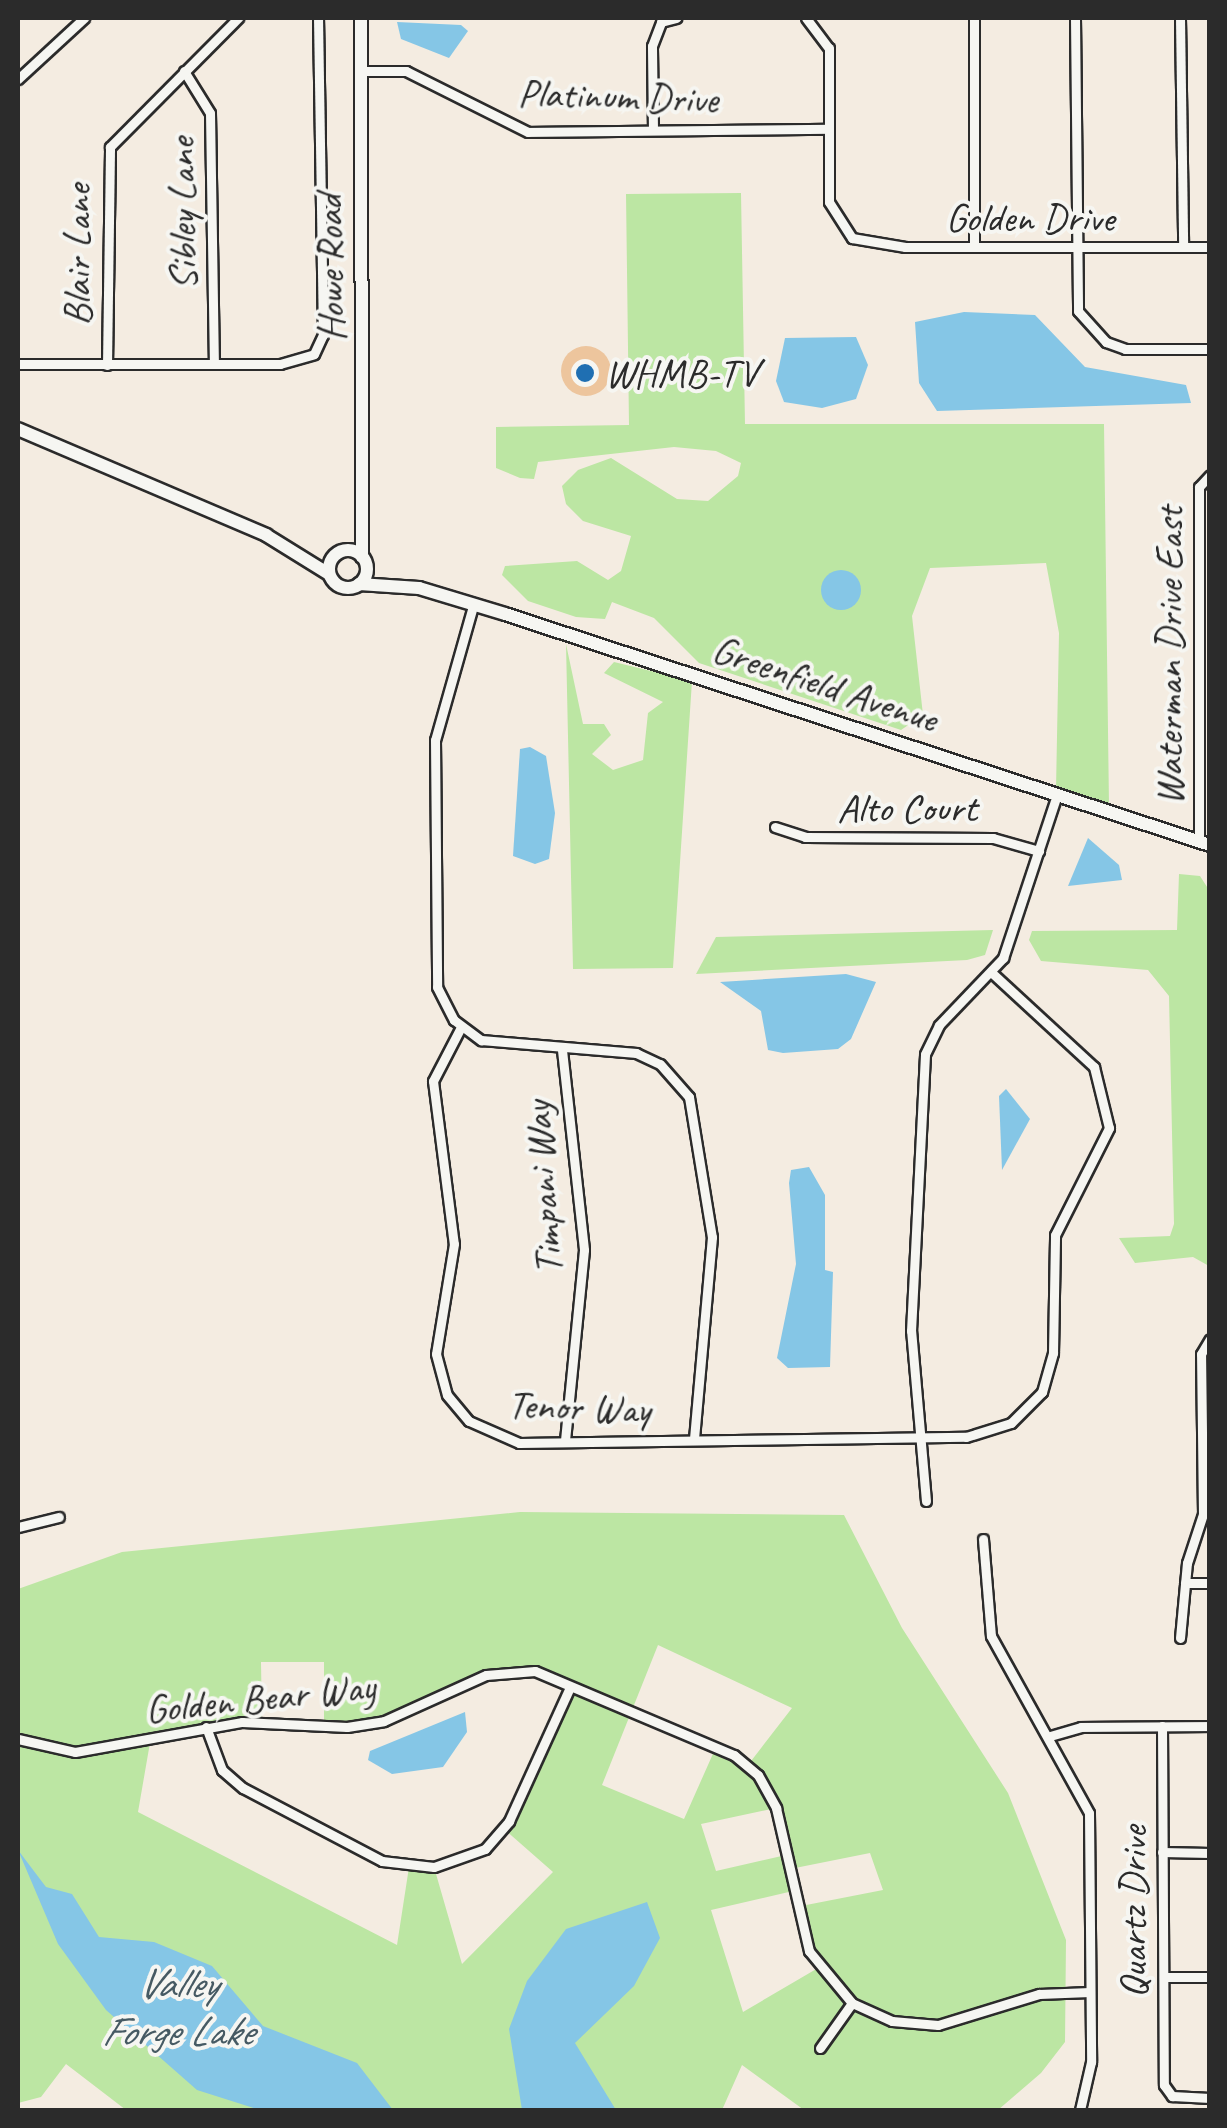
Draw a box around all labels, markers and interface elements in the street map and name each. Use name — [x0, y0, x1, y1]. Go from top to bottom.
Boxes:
street label: Platinum Drive — [517, 69, 719, 123]
street label: Sibley Lane — [157, 137, 207, 291]
street label: Blair Lane — [53, 184, 101, 326]
street label: Howe Road — [305, 194, 355, 342]
street label: Golden Drive — [946, 194, 1114, 242]
place label: WHMB-TV — [605, 349, 758, 397]
marker: WHMB-TV — [574, 362, 596, 384]
street label: Waterman Drive East — [1145, 506, 1193, 806]
street label: Greenfield Avenue — [707, 625, 943, 743]
street label: Alto Court — [837, 784, 977, 832]
street label: Timpani Way — [513, 1100, 573, 1276]
street label: Tenor Way — [507, 1381, 651, 1433]
street label: Golden Bear Way — [143, 1662, 377, 1734]
street label: Quartz Drive — [1109, 1826, 1157, 1998]
water label: Valley Forge Lake — [101, 1959, 253, 2058]

